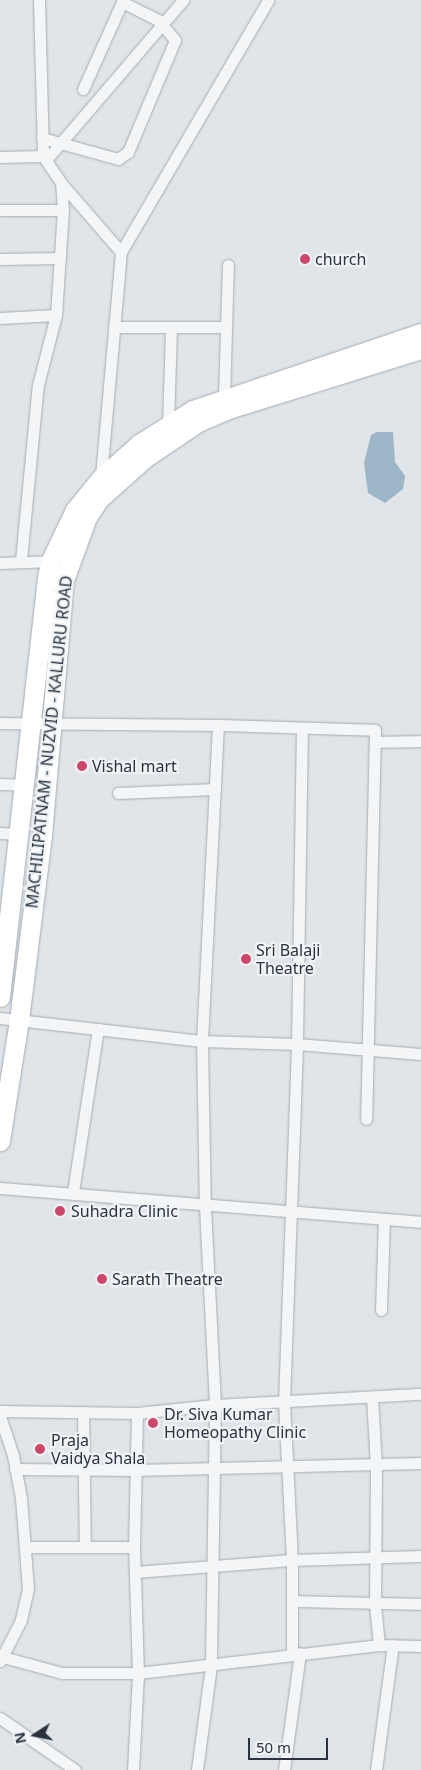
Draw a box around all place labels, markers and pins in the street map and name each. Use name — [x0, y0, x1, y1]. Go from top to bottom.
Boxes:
place label: church — [315, 249, 366, 269]
marker: church — [299, 253, 311, 265]
place label: Vishal mart — [92, 756, 177, 776]
marker: Vishal mart — [76, 760, 88, 772]
place label: Sri Balaji Theatre — [256, 940, 320, 978]
marker: Sri Balaji Theatre — [240, 953, 252, 965]
place label: Suhadra Clinic — [71, 1201, 178, 1221]
marker: Suhadra Clinic — [53, 1204, 67, 1218]
place label: Sarath Theatre — [112, 1269, 223, 1289]
marker: Sarath Theatre — [96, 1273, 108, 1285]
place label: Dr. Siva Kumar Homeopathy Clinic — [164, 1404, 306, 1442]
marker: Dr. Siva Kumar Homeopathy Clinic — [146, 1416, 160, 1430]
place label: Praja Vaidya Shala — [51, 1430, 145, 1468]
marker: Praja Vaidya Shala — [33, 1442, 47, 1456]

